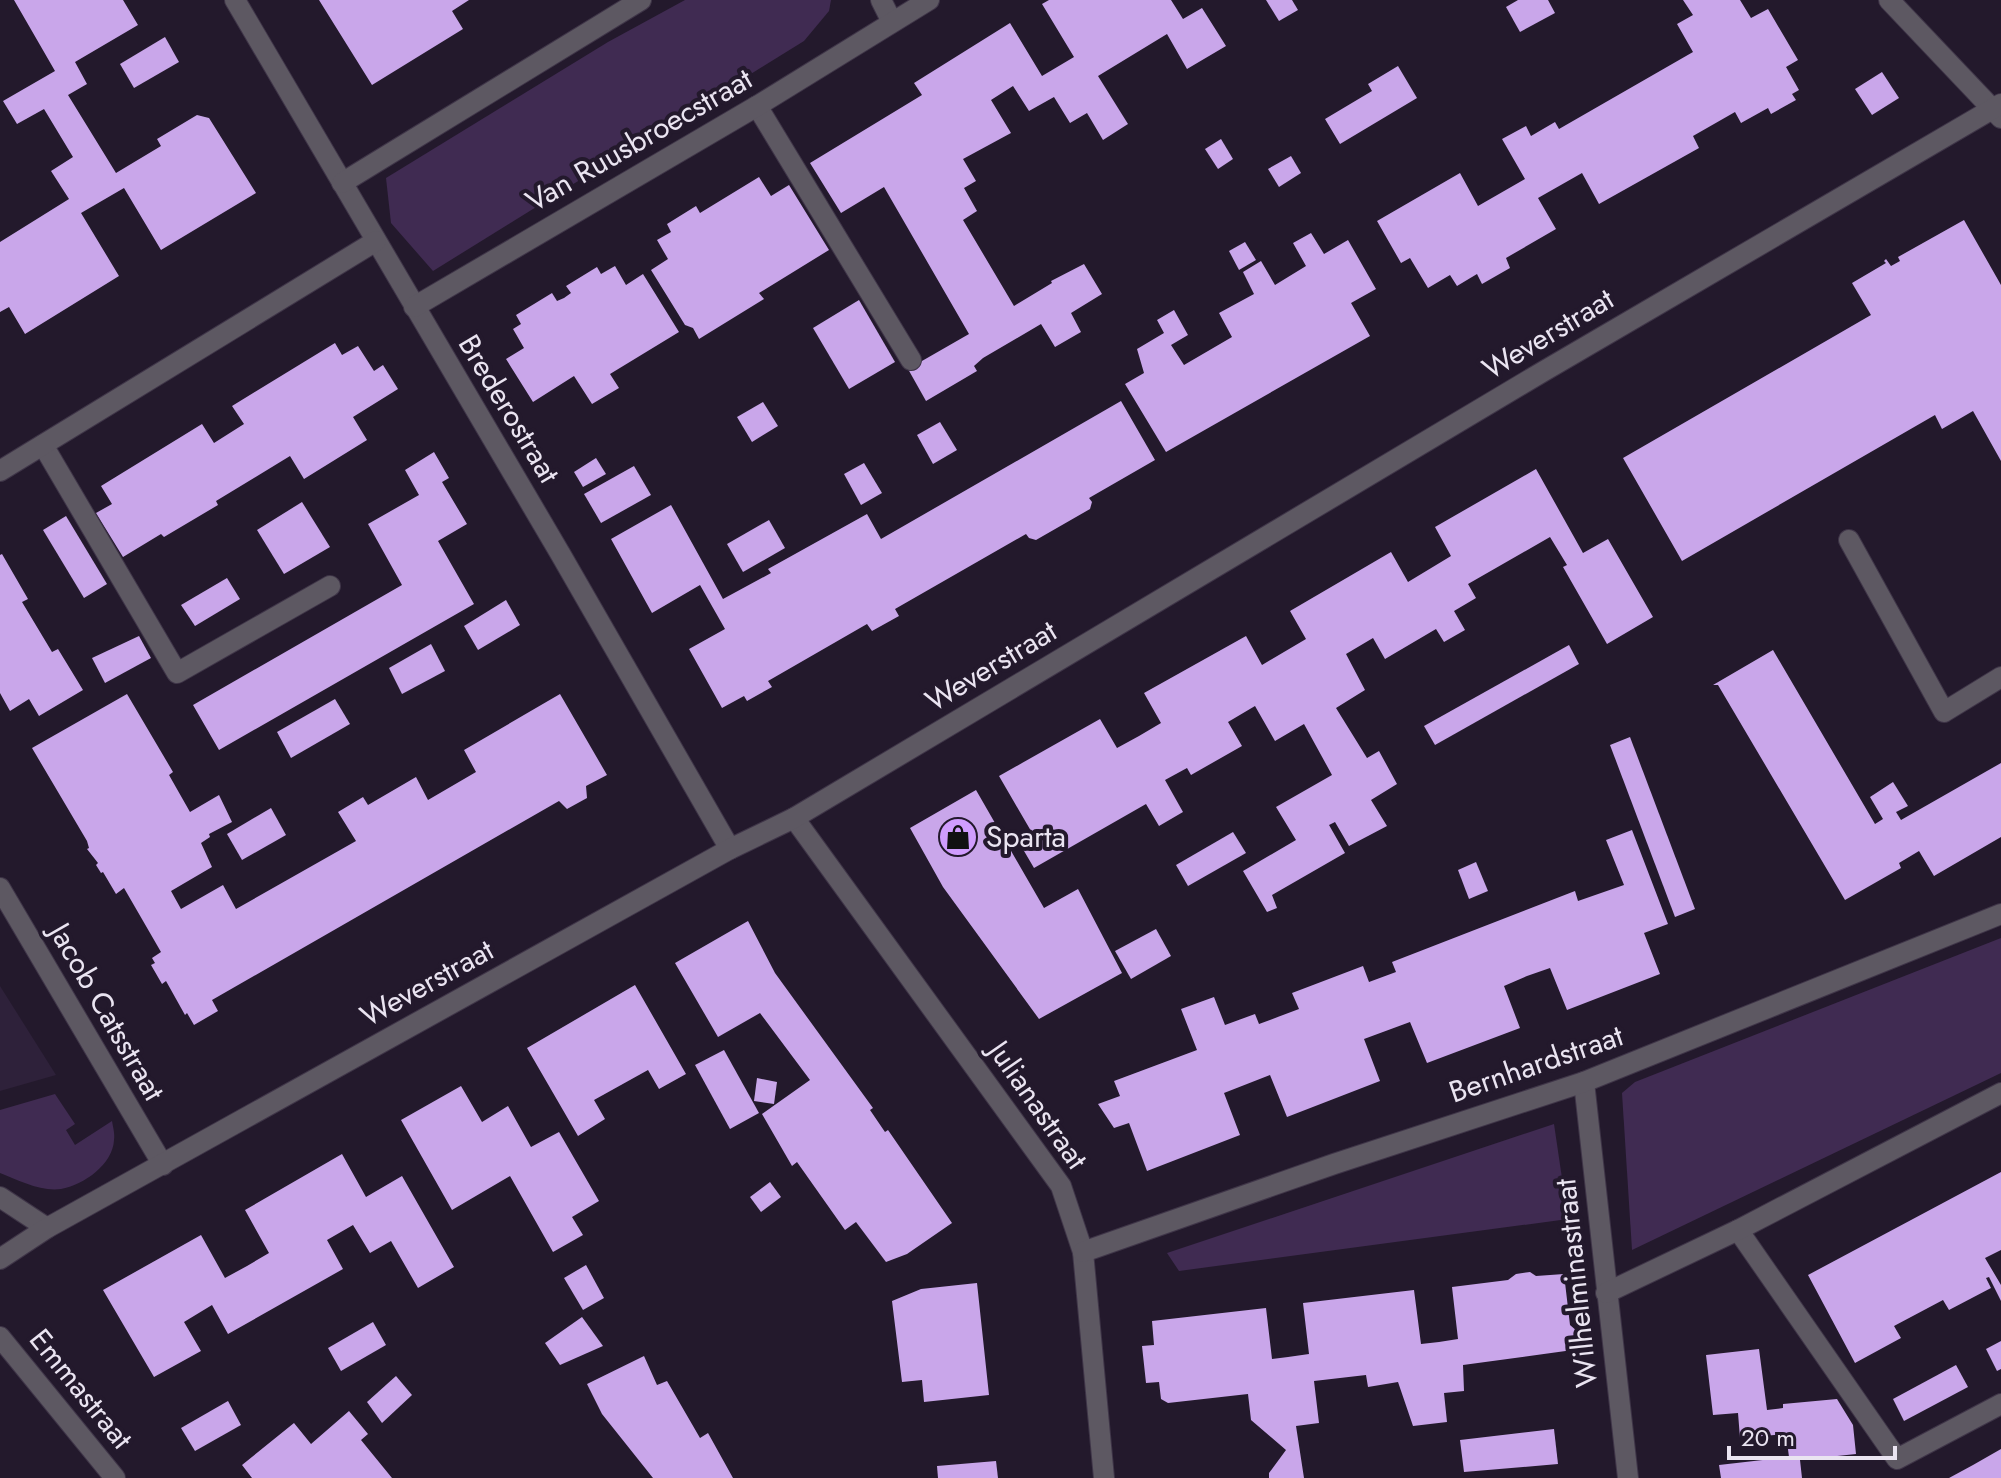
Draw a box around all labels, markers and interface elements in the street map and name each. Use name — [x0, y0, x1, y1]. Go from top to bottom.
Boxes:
street label: Van Ruusbroecstraat — [518, 57, 761, 222]
street label: Weverstraat — [1474, 277, 1622, 390]
street label: Brederostraat — [448, 326, 571, 492]
street label: Weverstraat — [917, 609, 1065, 722]
place label: Sparta — [986, 815, 1066, 858]
shop icon: Sparta — [937, 816, 979, 858]
street label: Jacob Catsstraat — [37, 912, 176, 1109]
street label: Weverstraat — [352, 928, 502, 1037]
street label: Bernhardstraat — [1443, 1013, 1629, 1113]
street label: Julianastraat — [976, 1029, 1099, 1178]
street label: Wilhelminastraat — [1543, 1176, 1608, 1389]
street label: Emmastraat — [20, 1319, 144, 1459]
scale bar — [1729, 1410, 1895, 1460]
text: 20 m — [1741, 1420, 1795, 1455]

